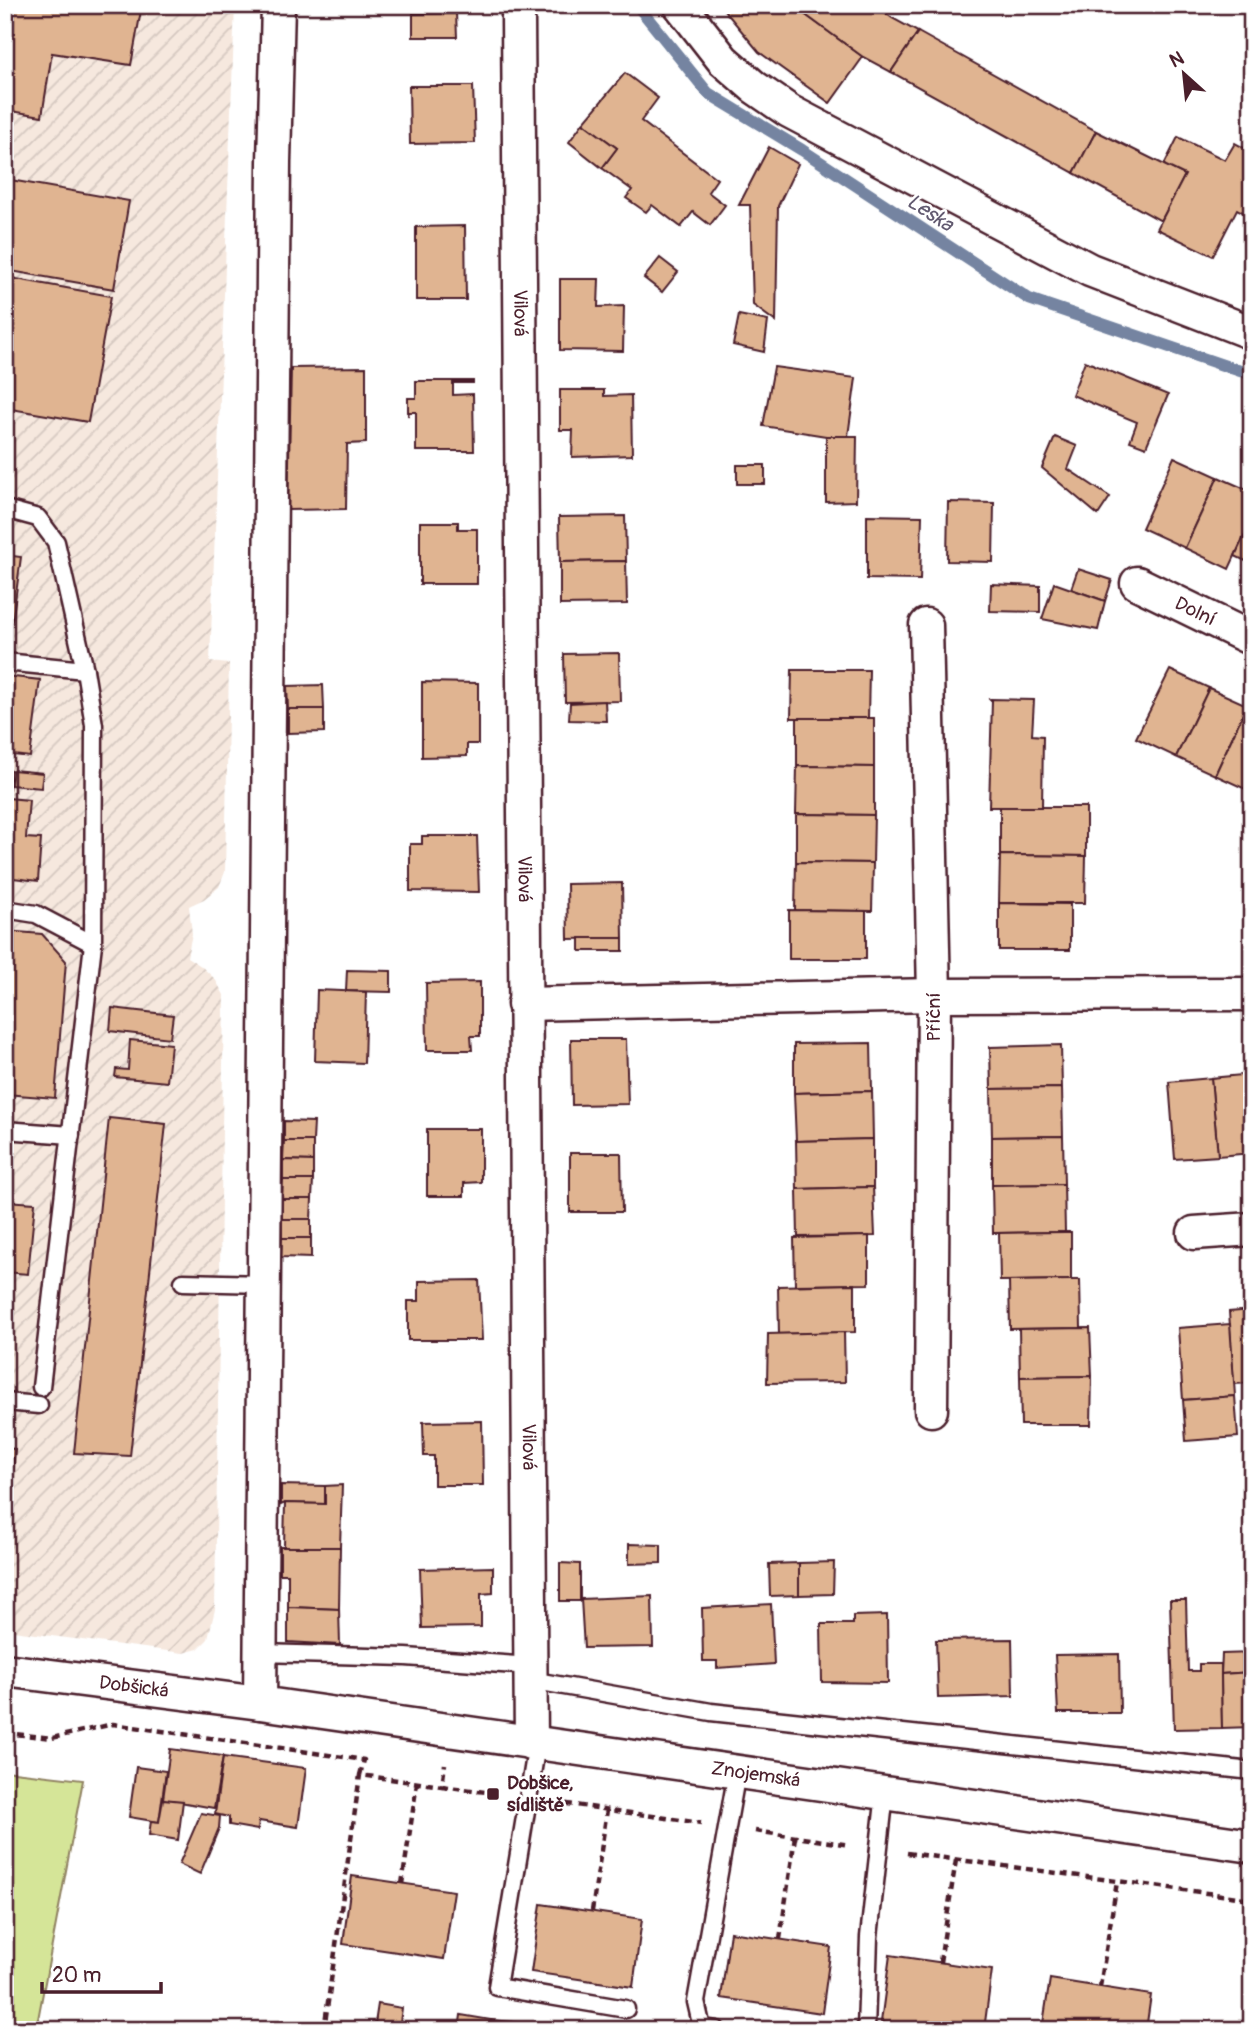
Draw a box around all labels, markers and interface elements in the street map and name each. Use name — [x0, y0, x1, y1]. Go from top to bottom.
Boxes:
north arrow — [1148, 38, 1218, 108]
text: N — [1166, 46, 1188, 73]
water label: Leska — [902, 188, 959, 239]
street label: Vilová — [508, 289, 532, 337]
street label: Dolní — [1171, 591, 1220, 632]
street label: Vilová — [512, 855, 537, 903]
street label: Příční — [922, 992, 946, 1042]
street label: Vilová — [517, 1423, 541, 1471]
street label: Dobšická — [98, 1670, 170, 1703]
street label: Znojemská — [710, 1756, 802, 1793]
place label: Dobšice, sídliště — [507, 1771, 573, 1817]
marker: Dobšice, sídliště — [485, 1786, 501, 1802]
scale bar — [42, 1951, 161, 1995]
text: 20 m — [52, 1962, 101, 1989]

